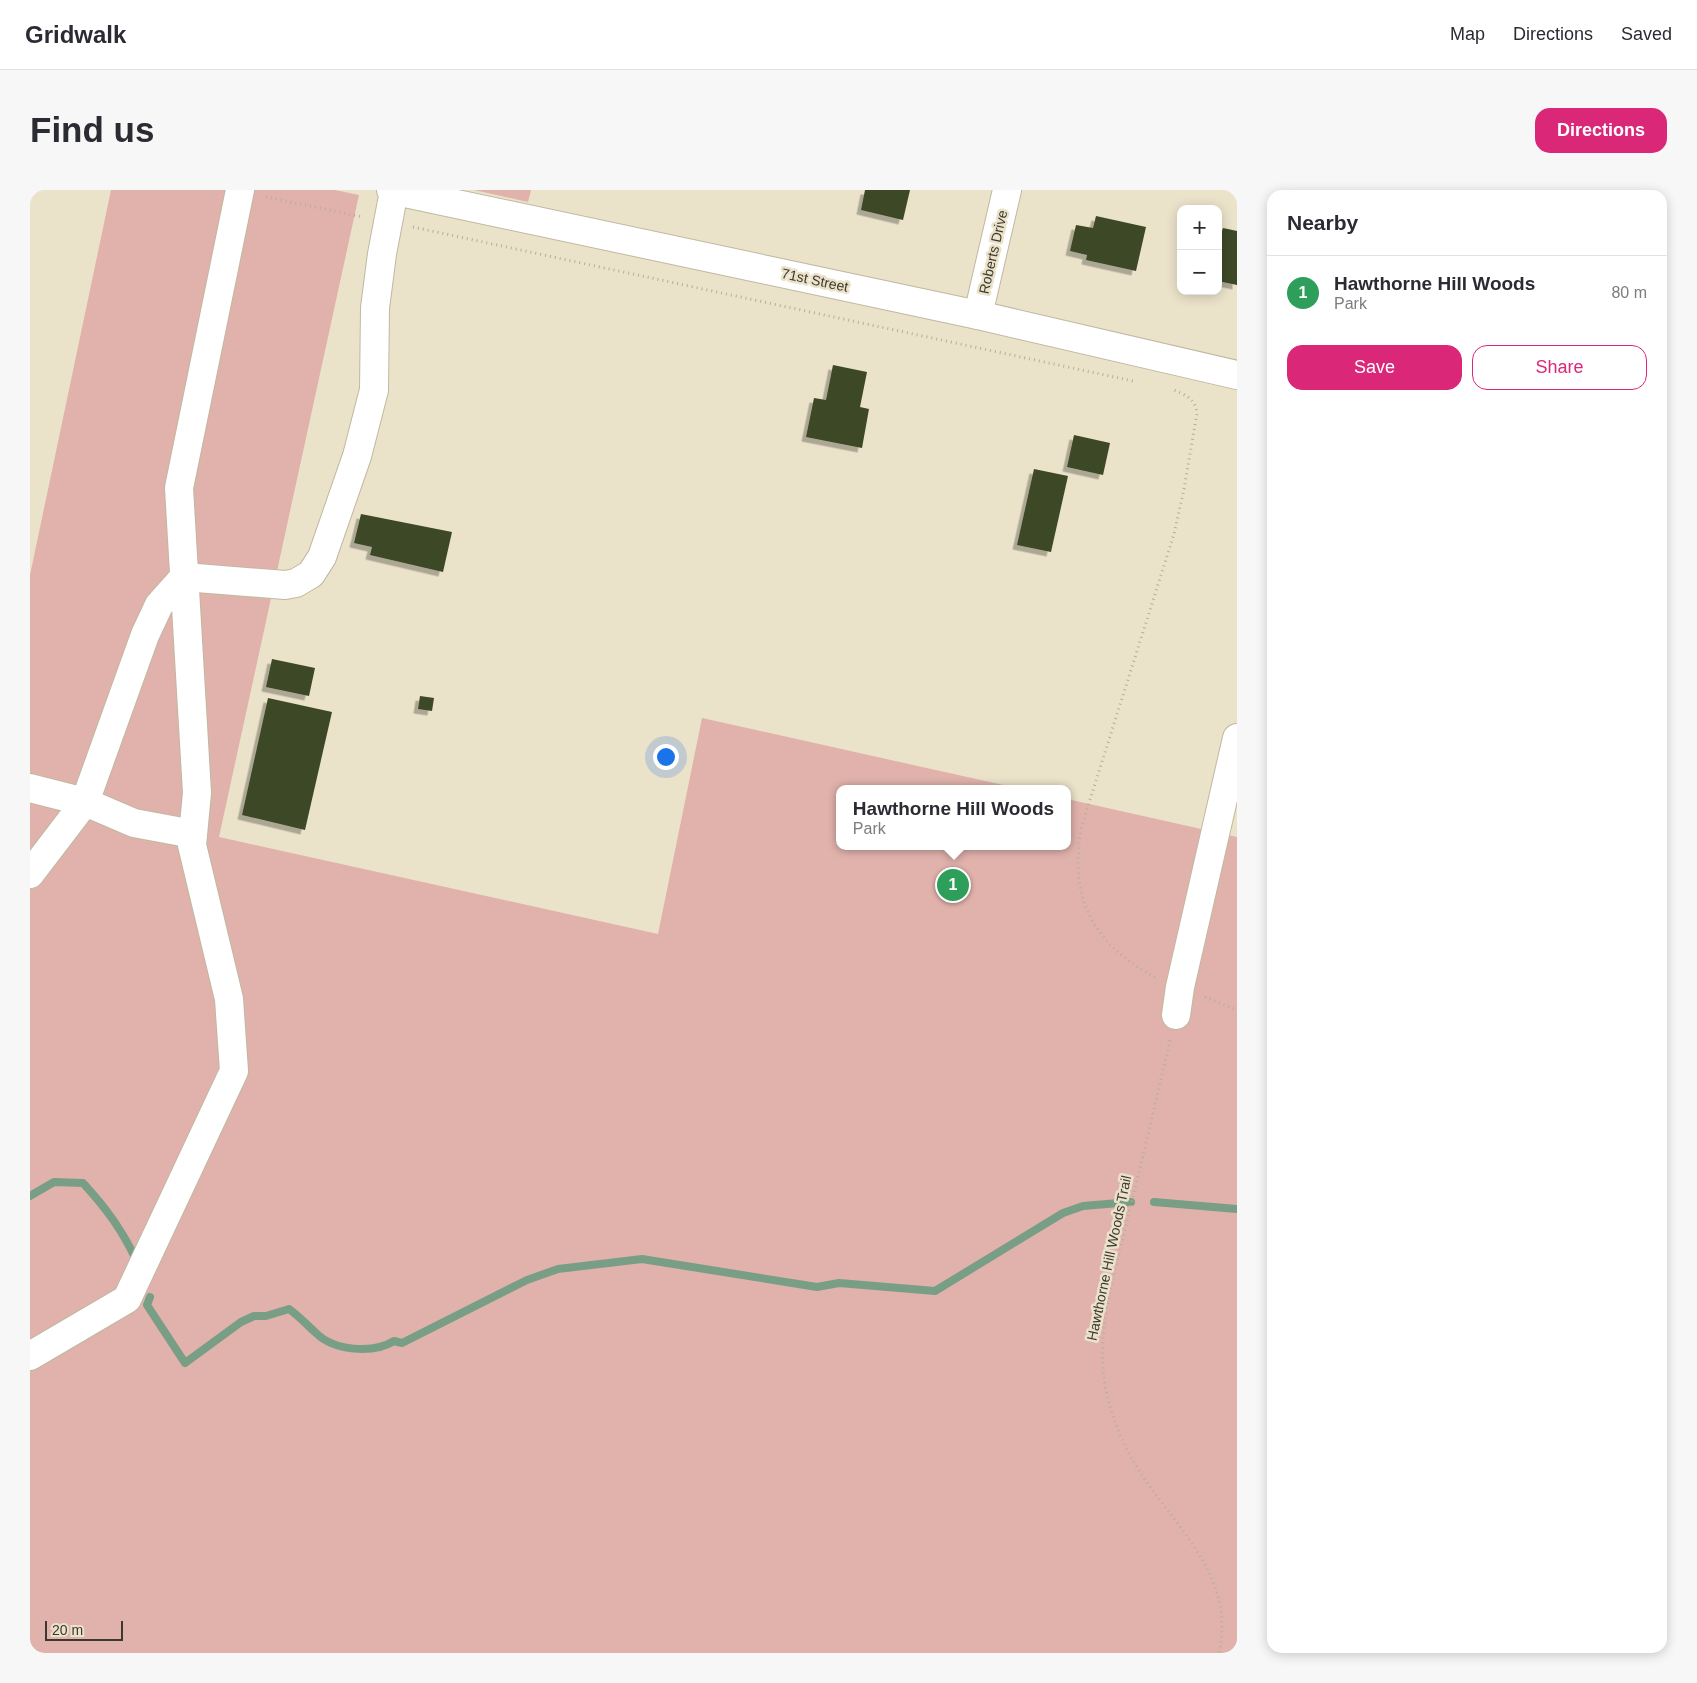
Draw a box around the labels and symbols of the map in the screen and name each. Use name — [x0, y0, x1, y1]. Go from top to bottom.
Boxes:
street label: Roberts Drive — [976, 208, 1010, 295]
street label: 71st Street — [780, 265, 850, 295]
your location — [653, 744, 679, 770]
pin: 1 — [937, 866, 969, 904]
street label: Hawthorne Hill Woods Trail — [1084, 1174, 1134, 1342]
scale bar — [45, 1618, 122, 1641]

